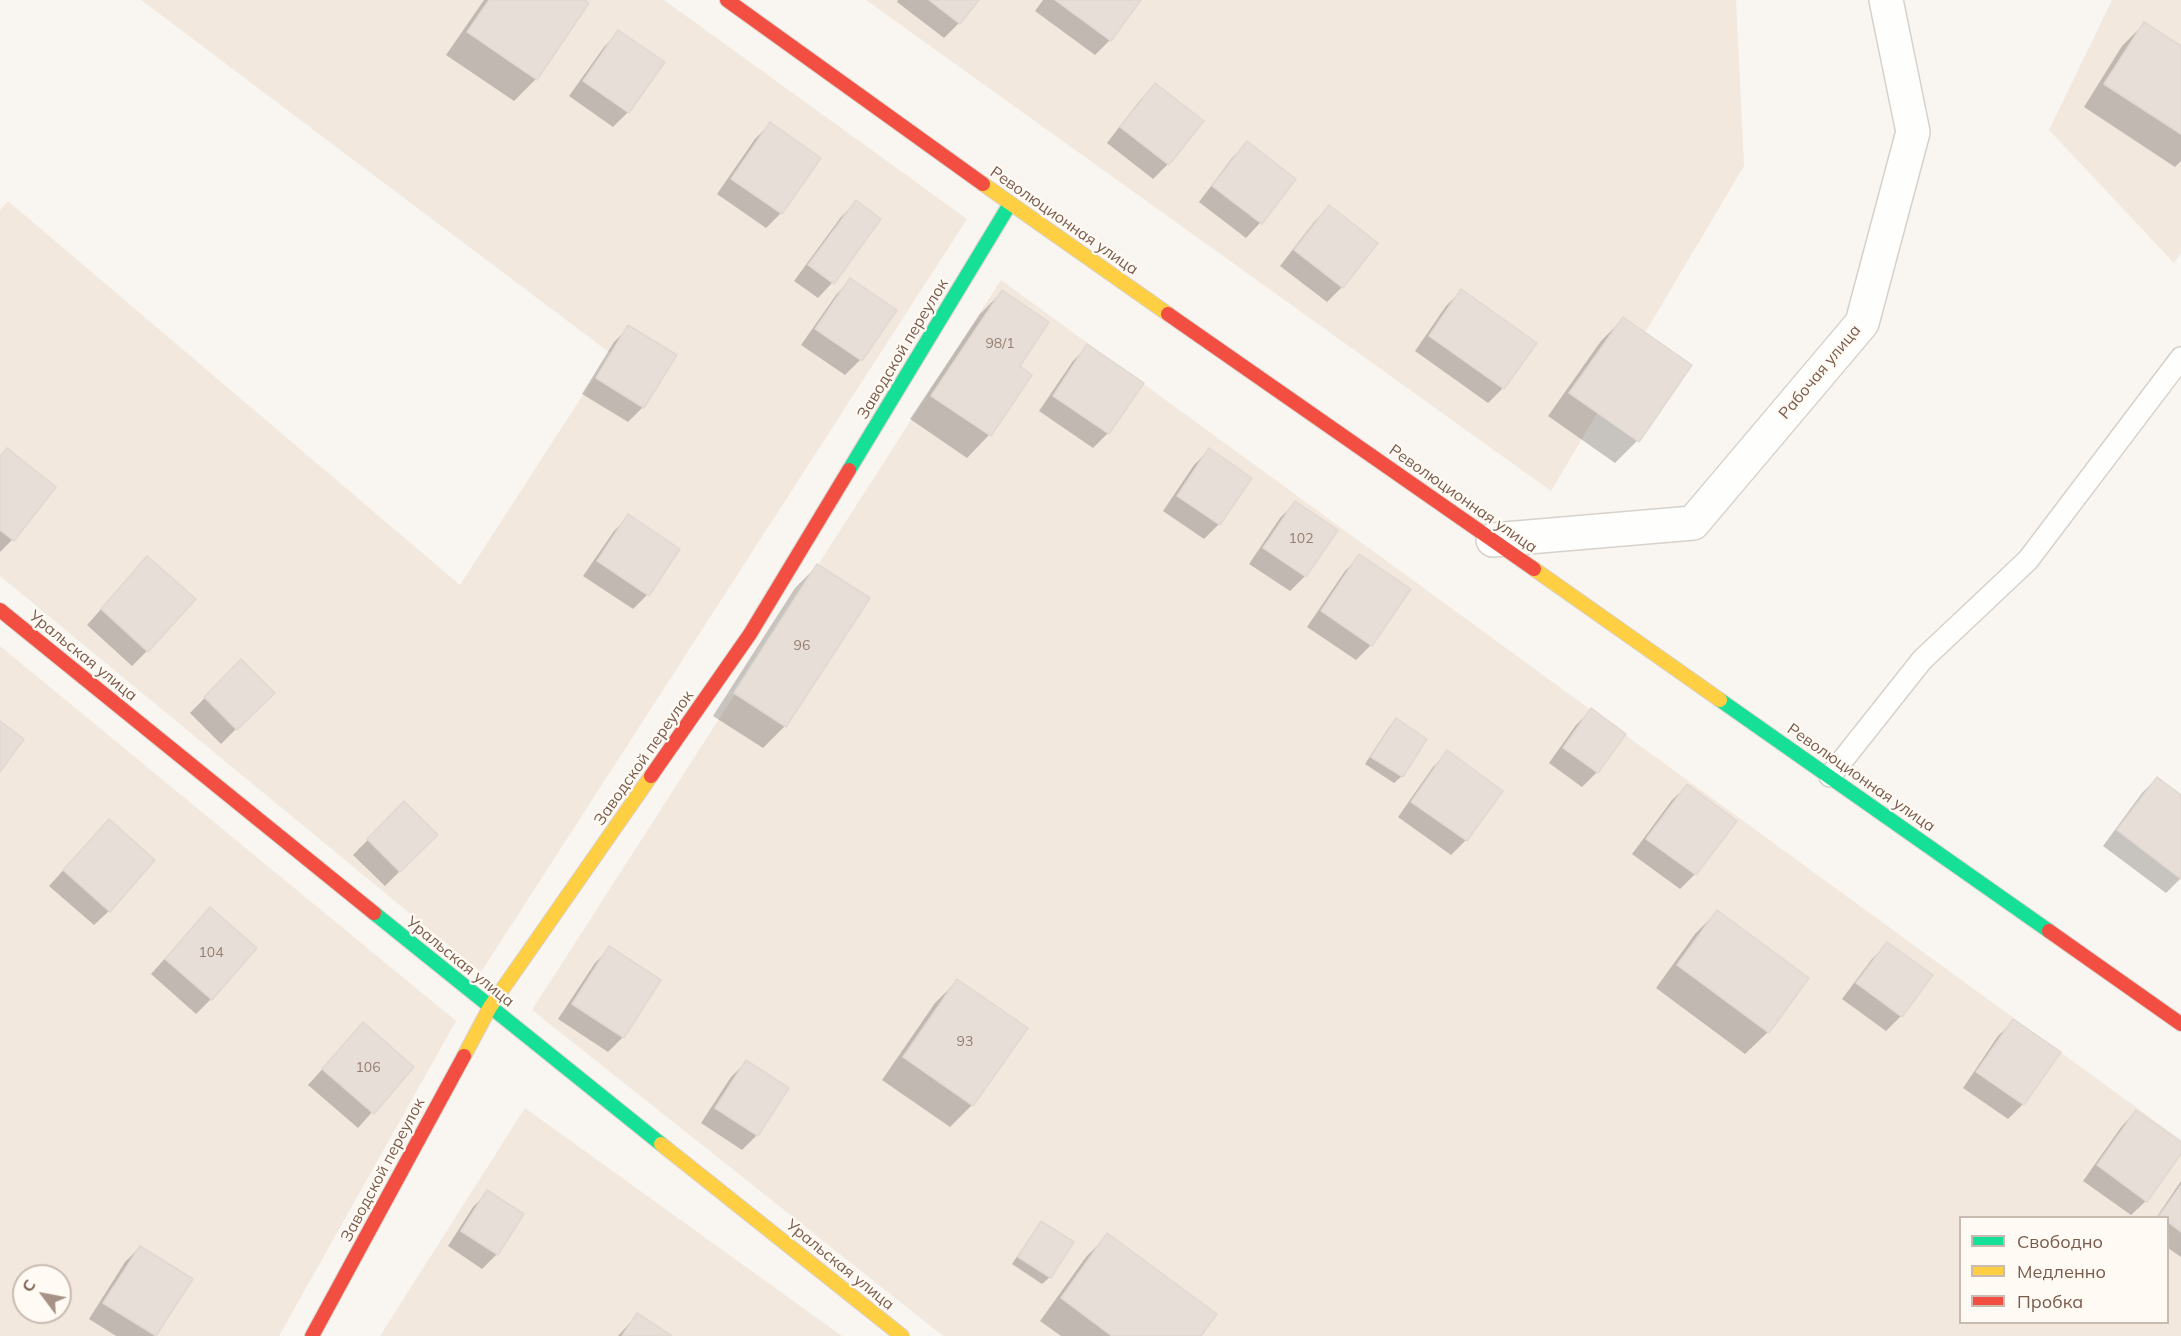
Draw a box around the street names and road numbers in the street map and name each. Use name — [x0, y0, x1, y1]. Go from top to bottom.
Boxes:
street label: Революционная улица — [986, 163, 1142, 279]
street label: Заводской переулок — [854, 275, 952, 423]
street label: Рабочая улица — [1775, 321, 1865, 423]
street label: Революционная улица — [1385, 441, 1541, 557]
street label: Уральская улица — [25, 607, 141, 705]
street label: Заводской переулок — [590, 687, 698, 829]
street label: Революционная улица — [1783, 720, 1939, 836]
street label: Уральская улица — [402, 913, 518, 1011]
street label: Заводской переулок — [337, 1095, 429, 1245]
street label: Уральская улица — [782, 1216, 898, 1314]

